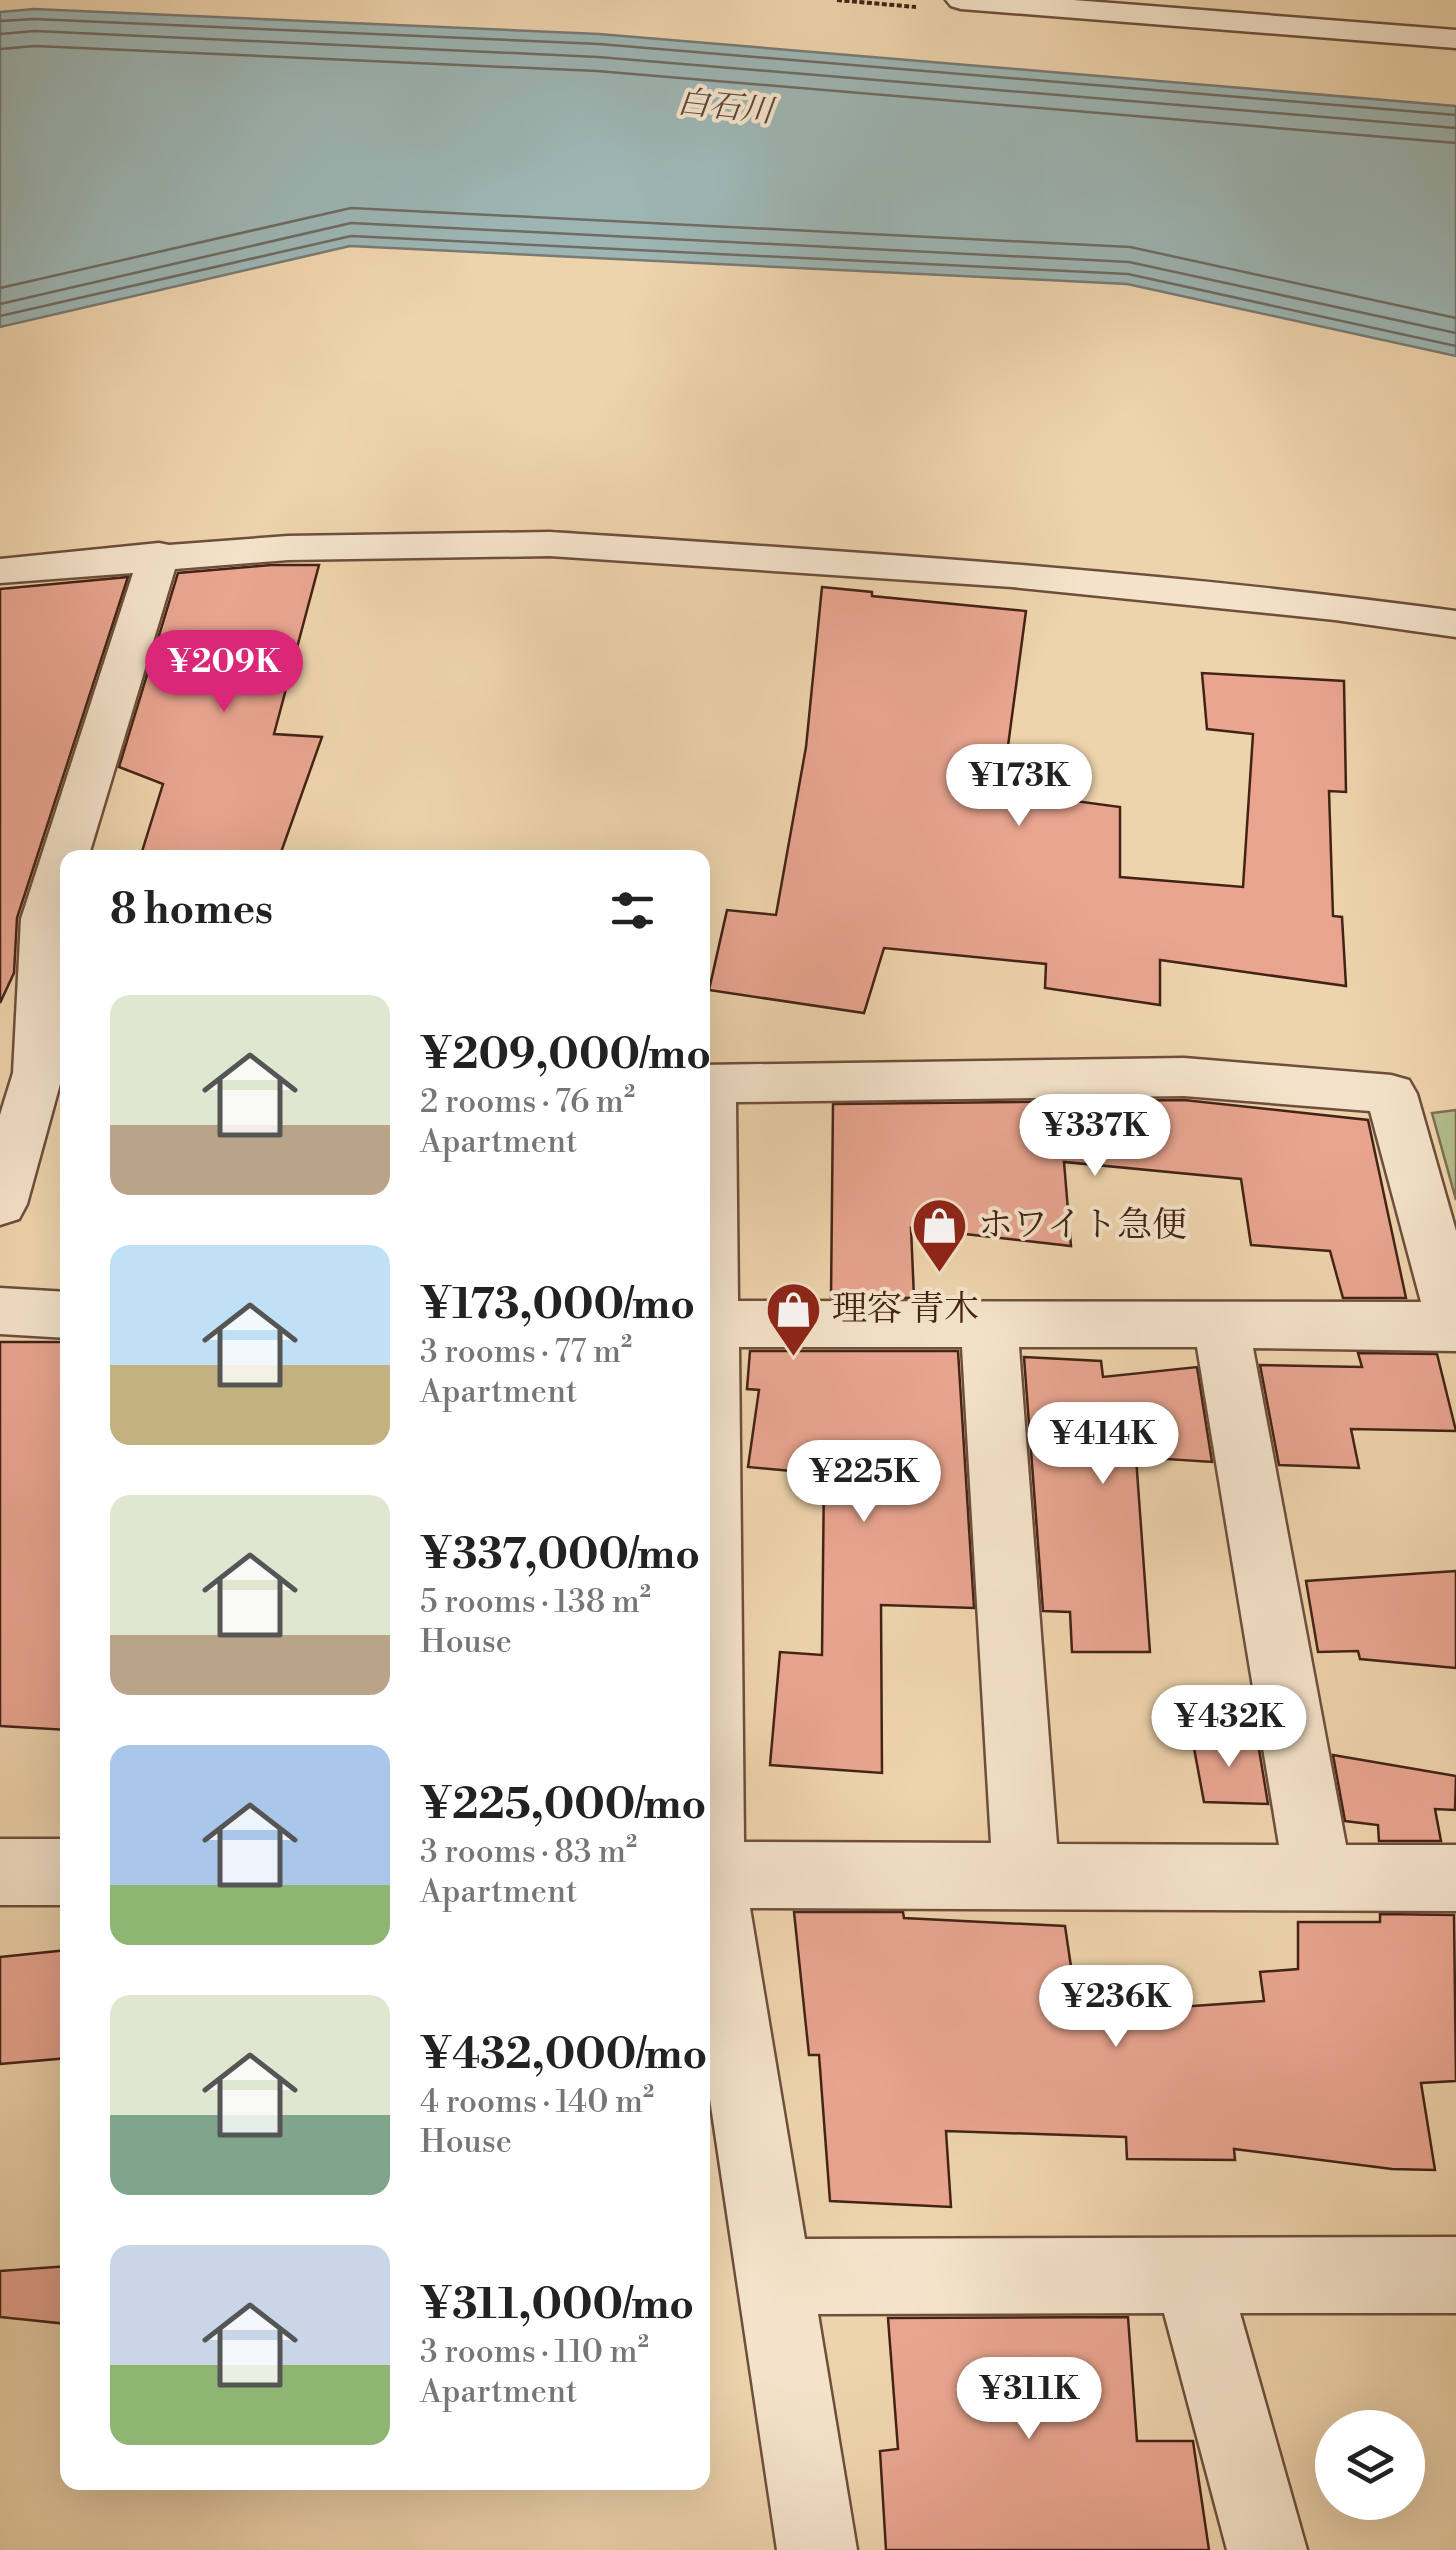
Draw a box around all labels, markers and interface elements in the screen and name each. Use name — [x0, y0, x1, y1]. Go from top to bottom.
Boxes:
water label: 白石川 — [675, 82, 778, 132]
pin: ¥209K — [154, 630, 294, 715]
text: ¥209K — [167, 642, 281, 682]
pin: ¥173K — [949, 744, 1089, 829]
text: ¥173K — [968, 756, 1070, 796]
icon: filters — [605, 883, 660, 938]
text: 8 homes — [110, 884, 273, 937]
text: ¥209,000/mo — [420, 1029, 711, 1082]
icon: home — [190, 1035, 310, 1155]
text: 2 rooms · 76 m² — [420, 1082, 635, 1122]
pin: ¥337K — [1025, 1094, 1165, 1179]
text: ¥337K — [1041, 1106, 1149, 1146]
text: Apartment — [420, 1122, 577, 1162]
shop icon: ホワイト急便 — [909, 1195, 969, 1274]
place label: ホワイト急便 — [978, 1204, 1187, 1247]
text: ¥173,000/mo — [420, 1279, 695, 1332]
shop icon: 理容 青木 — [763, 1279, 823, 1358]
icon: home — [190, 1285, 310, 1405]
place label: 理容 青木 — [832, 1288, 979, 1331]
text: 3 rooms · 77 m² — [420, 1332, 632, 1372]
text: Apartment — [420, 1372, 577, 1412]
pin: ¥414K — [1033, 1402, 1173, 1487]
text: ¥414K — [1050, 1414, 1156, 1454]
pin: ¥225K — [794, 1440, 934, 1525]
text: ¥225K — [809, 1452, 919, 1492]
text: ¥337,000/mo — [420, 1529, 700, 1582]
icon: home — [190, 1535, 310, 1655]
text: 5 rooms · 138 m² — [420, 1582, 651, 1622]
text: House — [420, 1622, 512, 1662]
pin: ¥432K — [1159, 1685, 1299, 1770]
text: ¥432K — [1173, 1697, 1285, 1737]
text: ¥225,000/mo — [420, 1779, 706, 1832]
icon: home — [190, 1785, 310, 1905]
text: 3 rooms · 83 m² — [420, 1832, 637, 1872]
text: Apartment — [420, 1872, 577, 1912]
pin: ¥236K — [1046, 1965, 1186, 2050]
text: ¥236K — [1061, 1977, 1171, 2017]
text: ¥432,000/mo — [420, 2029, 707, 2082]
icon: home — [190, 2035, 310, 2155]
text: 4 rooms · 140 m² — [420, 2082, 654, 2122]
text: House — [420, 2122, 512, 2162]
text: ¥311,000/mo — [420, 2279, 694, 2332]
icon: home — [190, 2285, 310, 2405]
text: 3 rooms · 110 m² — [420, 2332, 649, 2372]
pin: ¥311K — [959, 2357, 1099, 2442]
text: ¥311K — [979, 2369, 1079, 2409]
text: Apartment — [420, 2372, 577, 2412]
map controls — [1315, 2410, 1425, 2520]
button: layers — [1315, 2410, 1425, 2520]

